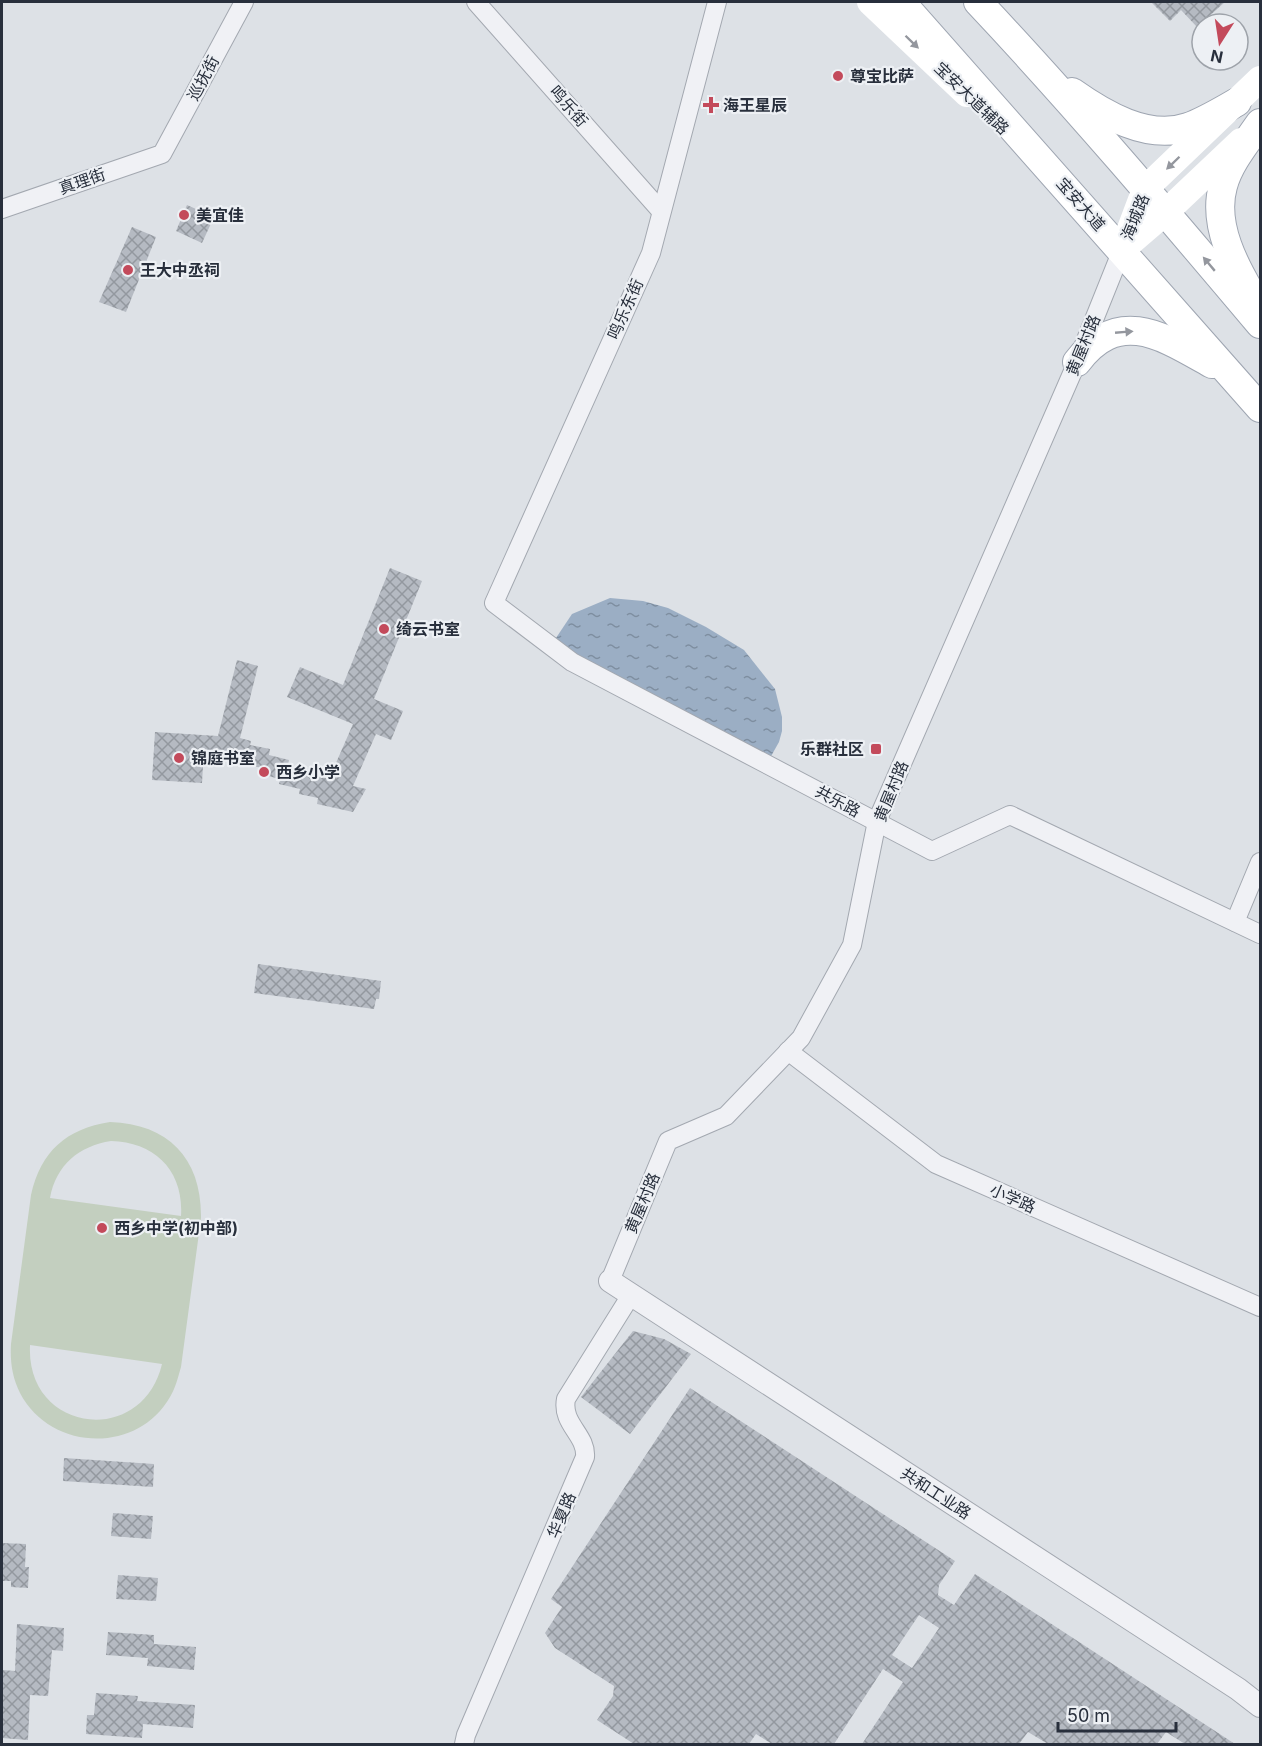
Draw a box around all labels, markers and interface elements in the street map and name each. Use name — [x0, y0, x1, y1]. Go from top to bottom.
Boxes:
north arrow — [1190, 12, 1250, 72]
one-way arrow — [905, 35, 920, 49]
text: N — [1209, 46, 1225, 68]
street label: 巡抚街 — [183, 52, 223, 104]
street label: 宝安大道辅路 — [931, 57, 1013, 139]
place label: 尊宝比萨 — [850, 66, 914, 86]
marker: 尊宝比萨 — [831, 69, 845, 83]
street label: 鸣乐街 — [546, 81, 592, 131]
place label: 海王星辰 — [723, 95, 787, 115]
marker: 海王星辰 — [704, 98, 718, 112]
one-way arrow — [1165, 156, 1180, 170]
street label: 真理街 — [56, 164, 108, 198]
street label: 宝安大道 — [1052, 173, 1110, 235]
street label: 海城路 — [1117, 191, 1153, 243]
place label: 美宜佳 — [196, 205, 244, 225]
marker: 美宜佳 — [177, 208, 191, 222]
one-way arrow — [1203, 257, 1216, 272]
place label: 王大中丞祠 — [140, 260, 220, 280]
marker: 王大中丞祠 — [121, 263, 135, 277]
street label: 鸣乐东街 — [603, 276, 647, 342]
street label: 黄屋村路 — [1062, 312, 1104, 378]
one-way arrow — [1115, 327, 1134, 336]
place label: 绮云书室 — [396, 619, 460, 639]
marker: 绮云书室 — [377, 622, 391, 636]
place label: 乐群社区 — [800, 739, 864, 759]
marker: 乐群社区 — [869, 742, 883, 756]
place label: 锦庭书室 — [191, 748, 255, 768]
marker: 锦庭书室 — [172, 751, 186, 765]
street label: 黄屋村路 — [870, 758, 912, 824]
place label: 西乡小学 — [276, 762, 340, 782]
marker: 西乡小学 — [257, 765, 271, 779]
street label: 共乐路 — [812, 781, 864, 821]
street label: 黄屋村路 — [620, 1170, 664, 1236]
street label: 小学路 — [987, 1179, 1039, 1217]
place label: 西乡中学(初中部) — [114, 1218, 238, 1238]
marker: 西乡中学(初中部) — [95, 1221, 109, 1235]
street label: 共和工业路 — [897, 1463, 975, 1523]
street label: 华夏路 — [542, 1489, 580, 1541]
scale bar — [1058, 1695, 1176, 1733]
text: 50 m — [1067, 1705, 1110, 1726]

